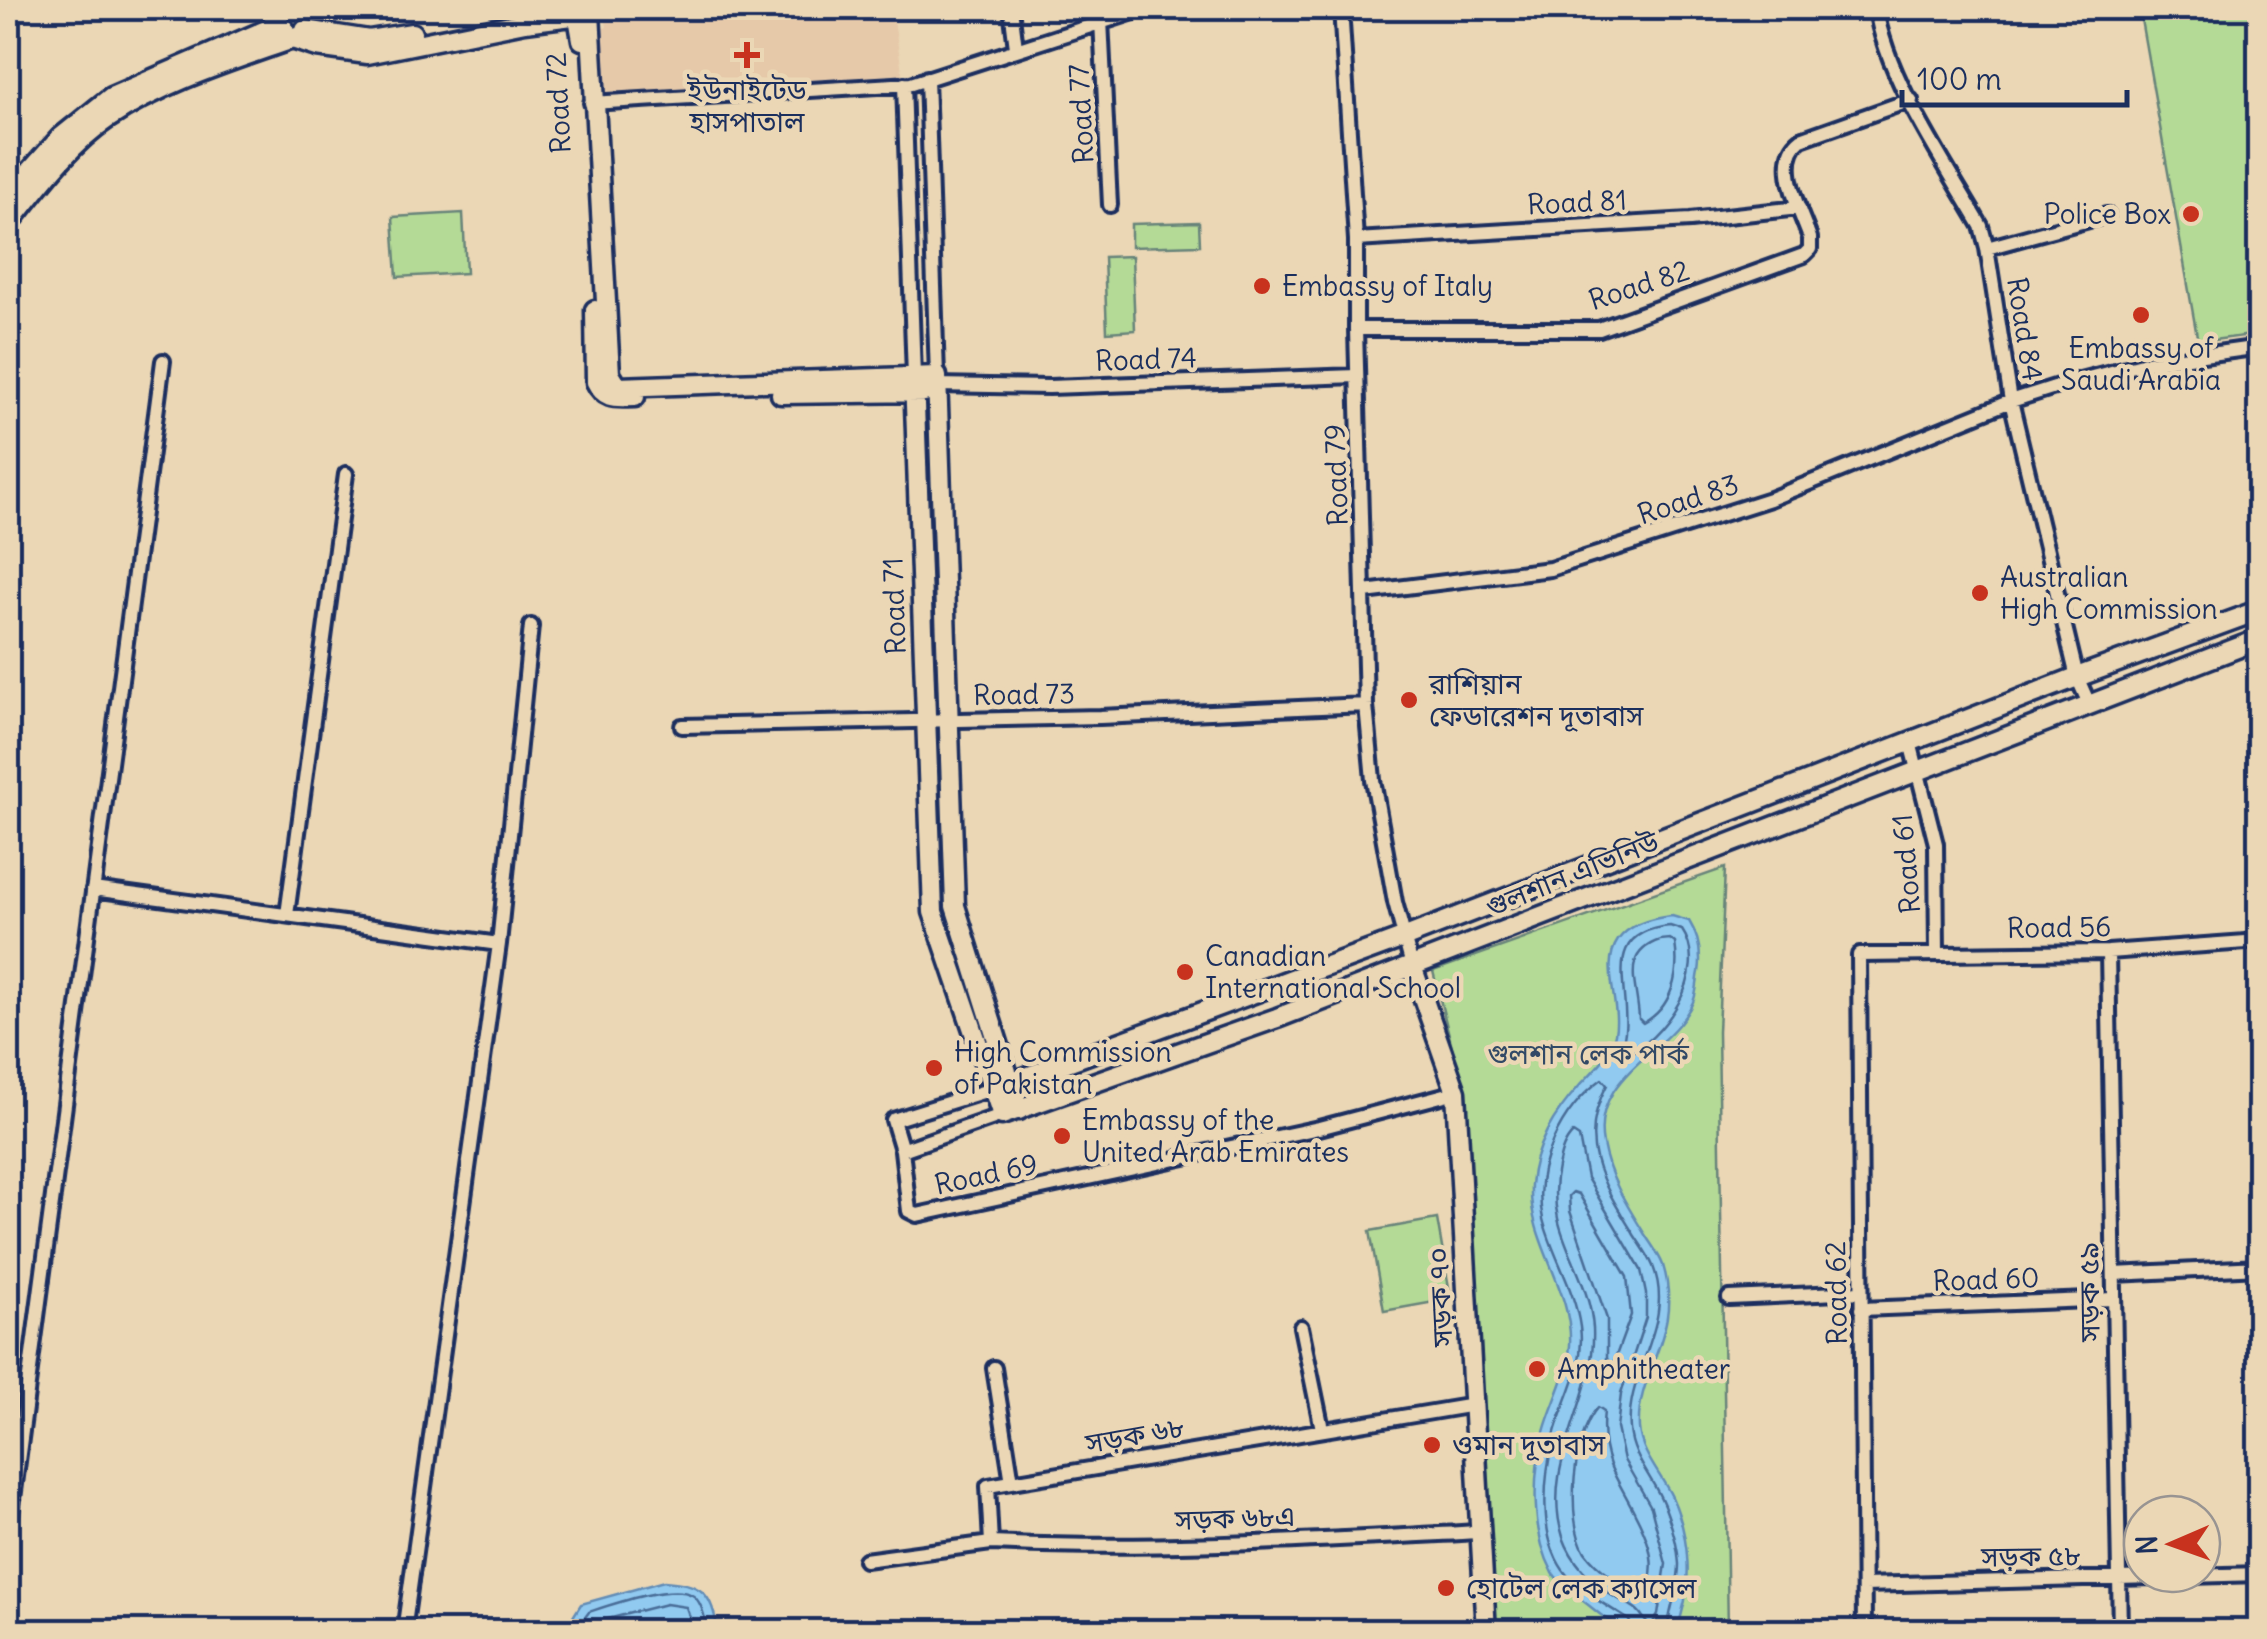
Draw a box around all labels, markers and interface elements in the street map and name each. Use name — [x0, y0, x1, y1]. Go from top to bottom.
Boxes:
marker: ইউনাইটেড হাসপাতাল — [734, 42, 760, 68]
scale bar — [1902, 45, 2127, 107]
street label: Road 72 — [537, 51, 579, 155]
text: 100 m — [1917, 60, 2002, 98]
street label: Road 77 — [1060, 63, 1102, 165]
place label: ইউনাইটেড হাসপাতাল — [686, 72, 808, 140]
street label: Road 81 — [1526, 181, 1628, 223]
place label: Police Box — [2044, 196, 2171, 232]
marker: Police Box — [2180, 203, 2202, 225]
street label: Road 82 — [1584, 252, 1694, 318]
place label: Embassy of Italy — [1282, 268, 1493, 304]
marker: Embassy of Italy — [1251, 275, 1273, 297]
street label: Road 84 — [1999, 275, 2051, 383]
marker: Embassy of Saudi Arabia — [2130, 304, 2152, 326]
place label: Embassy of Saudi Arabia — [2061, 330, 2221, 398]
street label: Road 74 — [1095, 339, 1197, 379]
street label: Road 79 — [1316, 423, 1356, 527]
street label: Road 83 — [1633, 466, 1743, 532]
street label: Road 71 — [874, 557, 914, 655]
place label: Australian High Commission — [2000, 559, 2218, 627]
marker: Australian High Commission — [1969, 582, 1991, 604]
place label: রাশিয়ান ফেডারেশন দূতাবাস — [1428, 666, 1644, 734]
street label: Road 73 — [973, 675, 1075, 713]
marker: রাশিয়ান ফেডারেশন দূতাবাস — [1398, 689, 1420, 711]
street label: Road 61 — [1884, 813, 1928, 915]
street label: গুলশান এভিনিউ — [1480, 823, 1665, 925]
street label: Road 56 — [2006, 908, 2112, 946]
place label: Canadian International School — [1205, 938, 1461, 1006]
marker: Canadian International School — [1174, 961, 1196, 983]
place label: High Commission of Pakistan — [954, 1034, 1172, 1102]
park label: গুলশান লেক পার্ক — [1487, 1036, 1689, 1072]
marker: High Commission of Pakistan — [923, 1057, 945, 1079]
place label: Embassy of the United Arab Emirates — [1082, 1102, 1349, 1170]
marker: Embassy of the United Arab Emirates — [1051, 1125, 1073, 1147]
street label: Road 69 — [931, 1146, 1041, 1202]
street label: Road 62 — [1817, 1241, 1855, 1345]
street label: সড়ক ৫৯ — [2070, 1242, 2108, 1343]
street label: সড়ক ৭০ — [1419, 1246, 1461, 1349]
street label: Road 60 — [1932, 1259, 2040, 1299]
place label: Amphitheater — [1557, 1351, 1730, 1387]
marker: Amphitheater — [1526, 1358, 1548, 1380]
street label: সড়ক ৬৮ — [1082, 1409, 1187, 1462]
place label: ওমান দূতাবাস — [1452, 1427, 1606, 1463]
marker: ওমান দূতাবাস — [1421, 1434, 1443, 1456]
north arrow — [2122, 1494, 2222, 1594]
street label: সড়ক ৬৮এ — [1173, 1498, 1296, 1538]
text: N — [2129, 1535, 2165, 1555]
street label: সড়ক ৫৮ — [1980, 1537, 2081, 1575]
place label: হোটেল লেক ক্যাসেল — [1466, 1570, 1697, 1606]
marker: হোটেল লেক ক্যাসেল — [1435, 1577, 1457, 1599]

